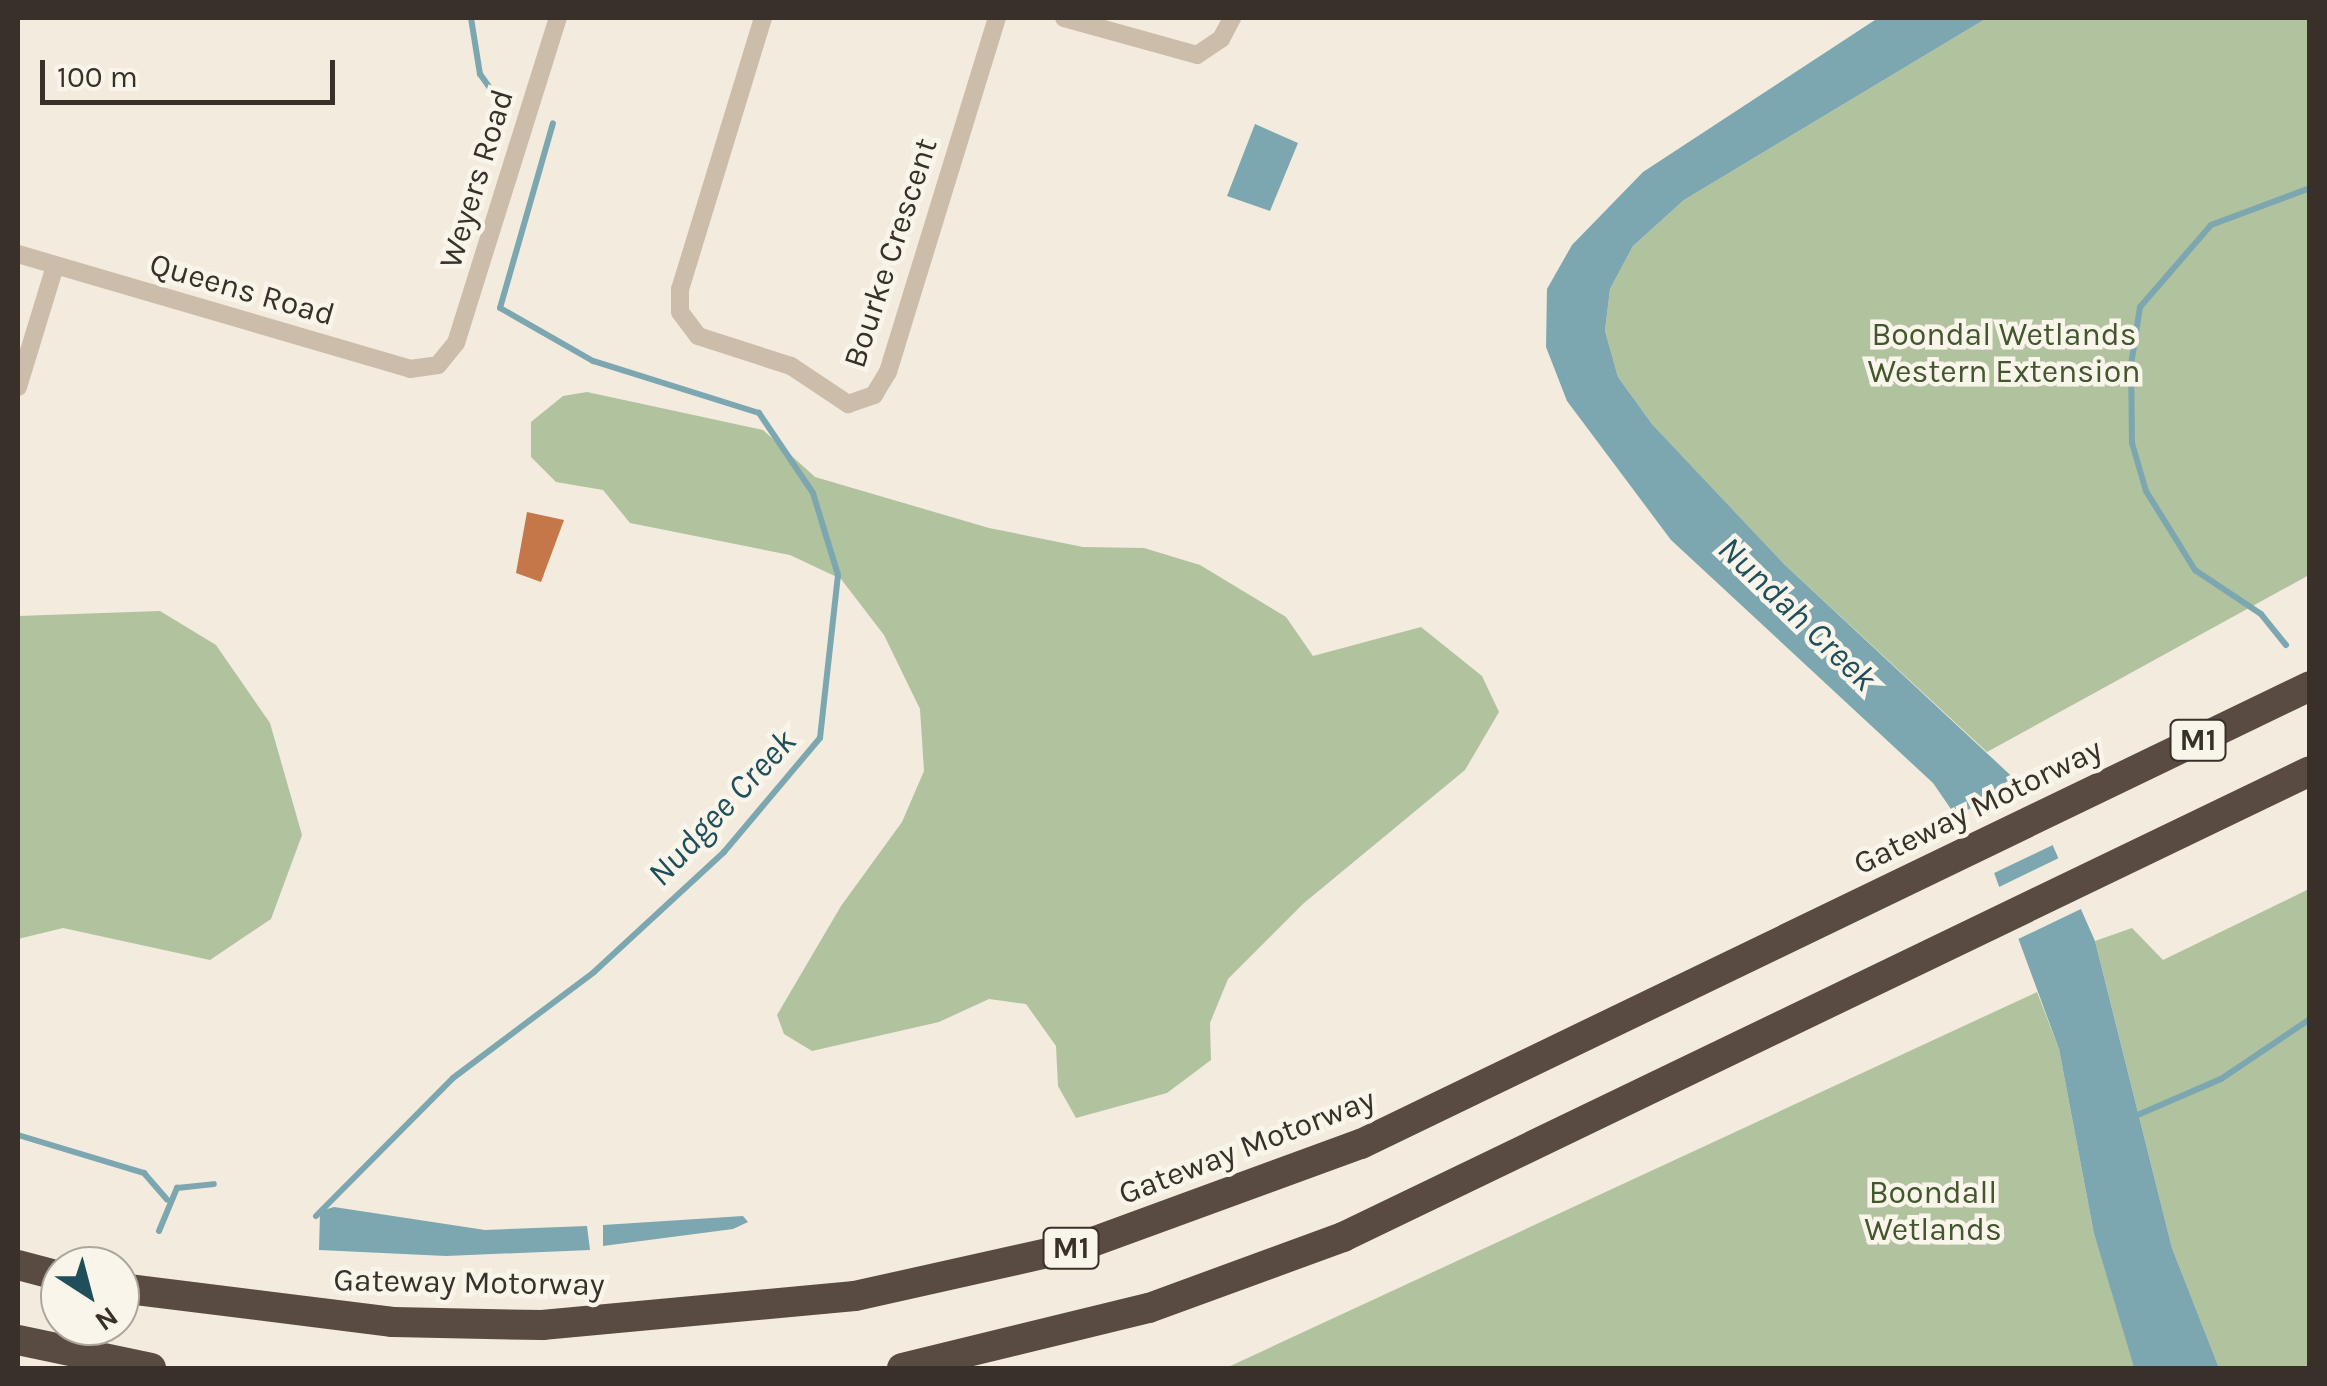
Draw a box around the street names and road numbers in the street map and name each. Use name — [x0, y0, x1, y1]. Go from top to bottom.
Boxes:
street label: Weyers Road — [432, 85, 522, 273]
street label: Bourke Crescent — [836, 133, 946, 373]
street label: Queens Road — [145, 245, 339, 335]
road number: M1 — [2168, 715, 2228, 765]
street label: Gateway Motorway — [1848, 730, 2108, 884]
street label: Gateway Motorway — [1113, 1080, 1381, 1214]
road number: M1 — [1041, 1223, 1101, 1273]
street label: Gateway Motorway — [333, 1261, 605, 1305]

